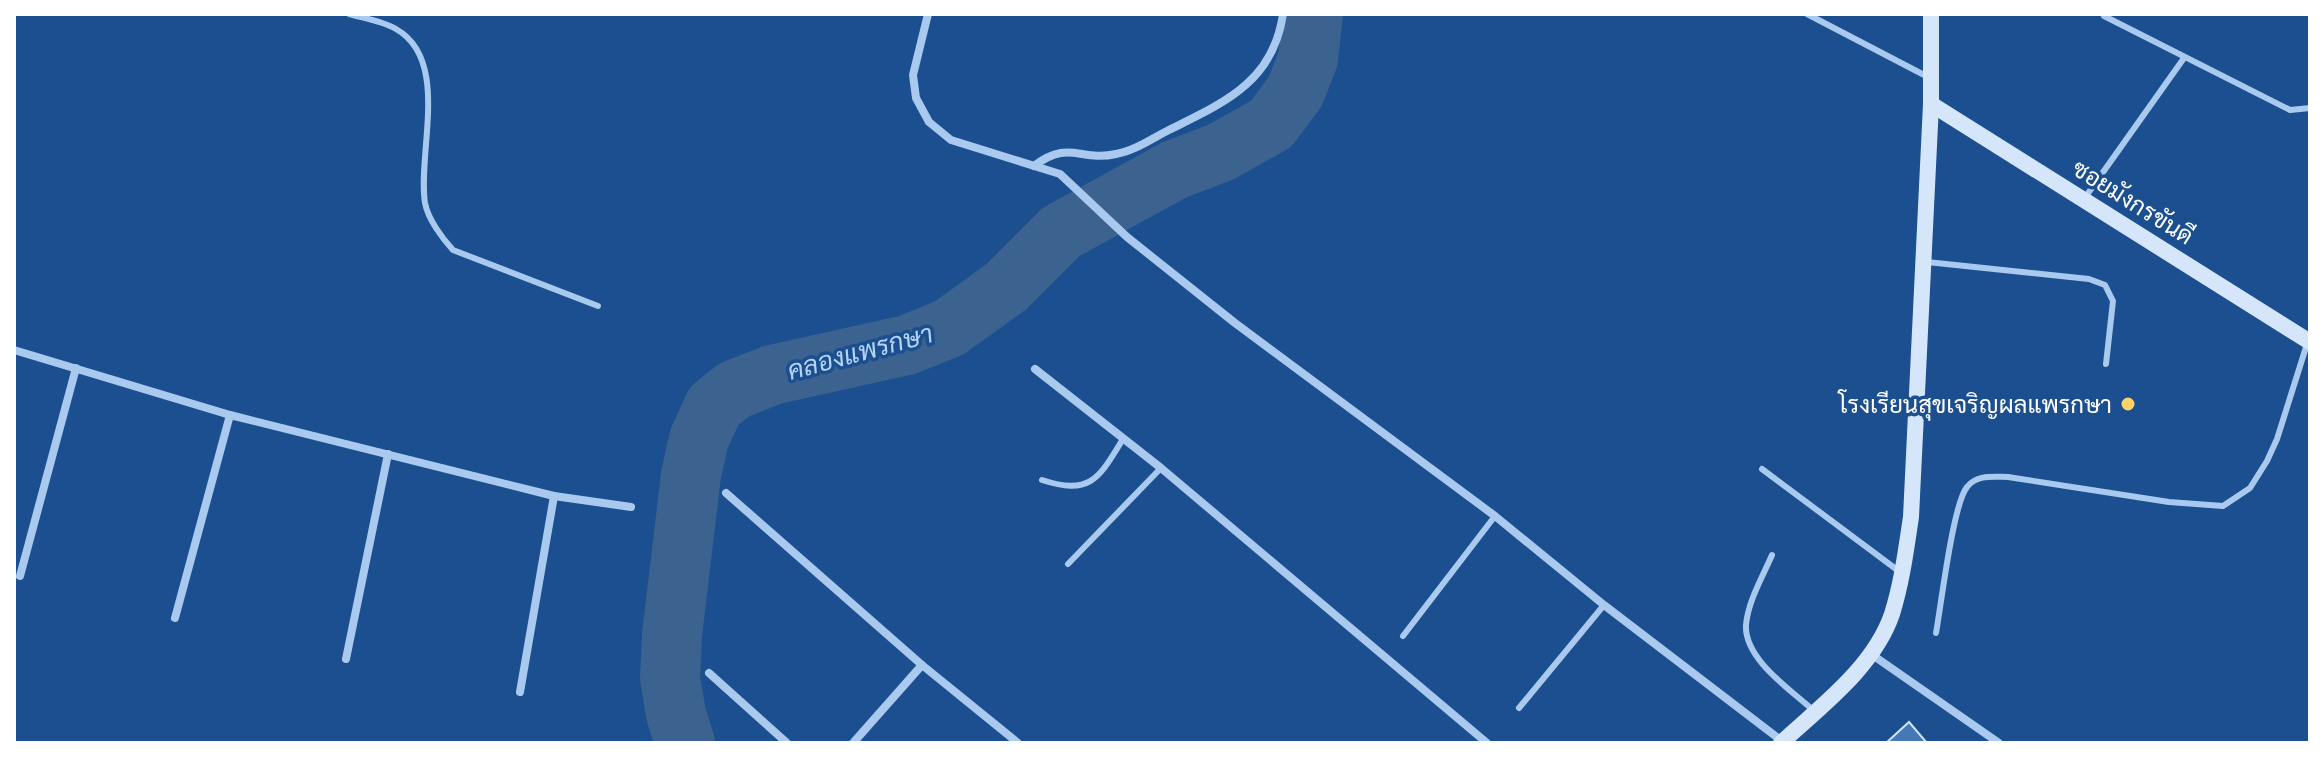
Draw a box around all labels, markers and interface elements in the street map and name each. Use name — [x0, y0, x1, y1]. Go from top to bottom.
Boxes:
street label: ซอยมังกรขันดี — [2068, 153, 2199, 250]
water label: คลองแพรกษา — [784, 318, 936, 386]
place label: โรงเรียนสุขเจริญผลแพรกษา — [1836, 389, 2112, 421]
marker: โรงเรียนสุขเจริญผลแพรกษา — [2119, 395, 2137, 413]

